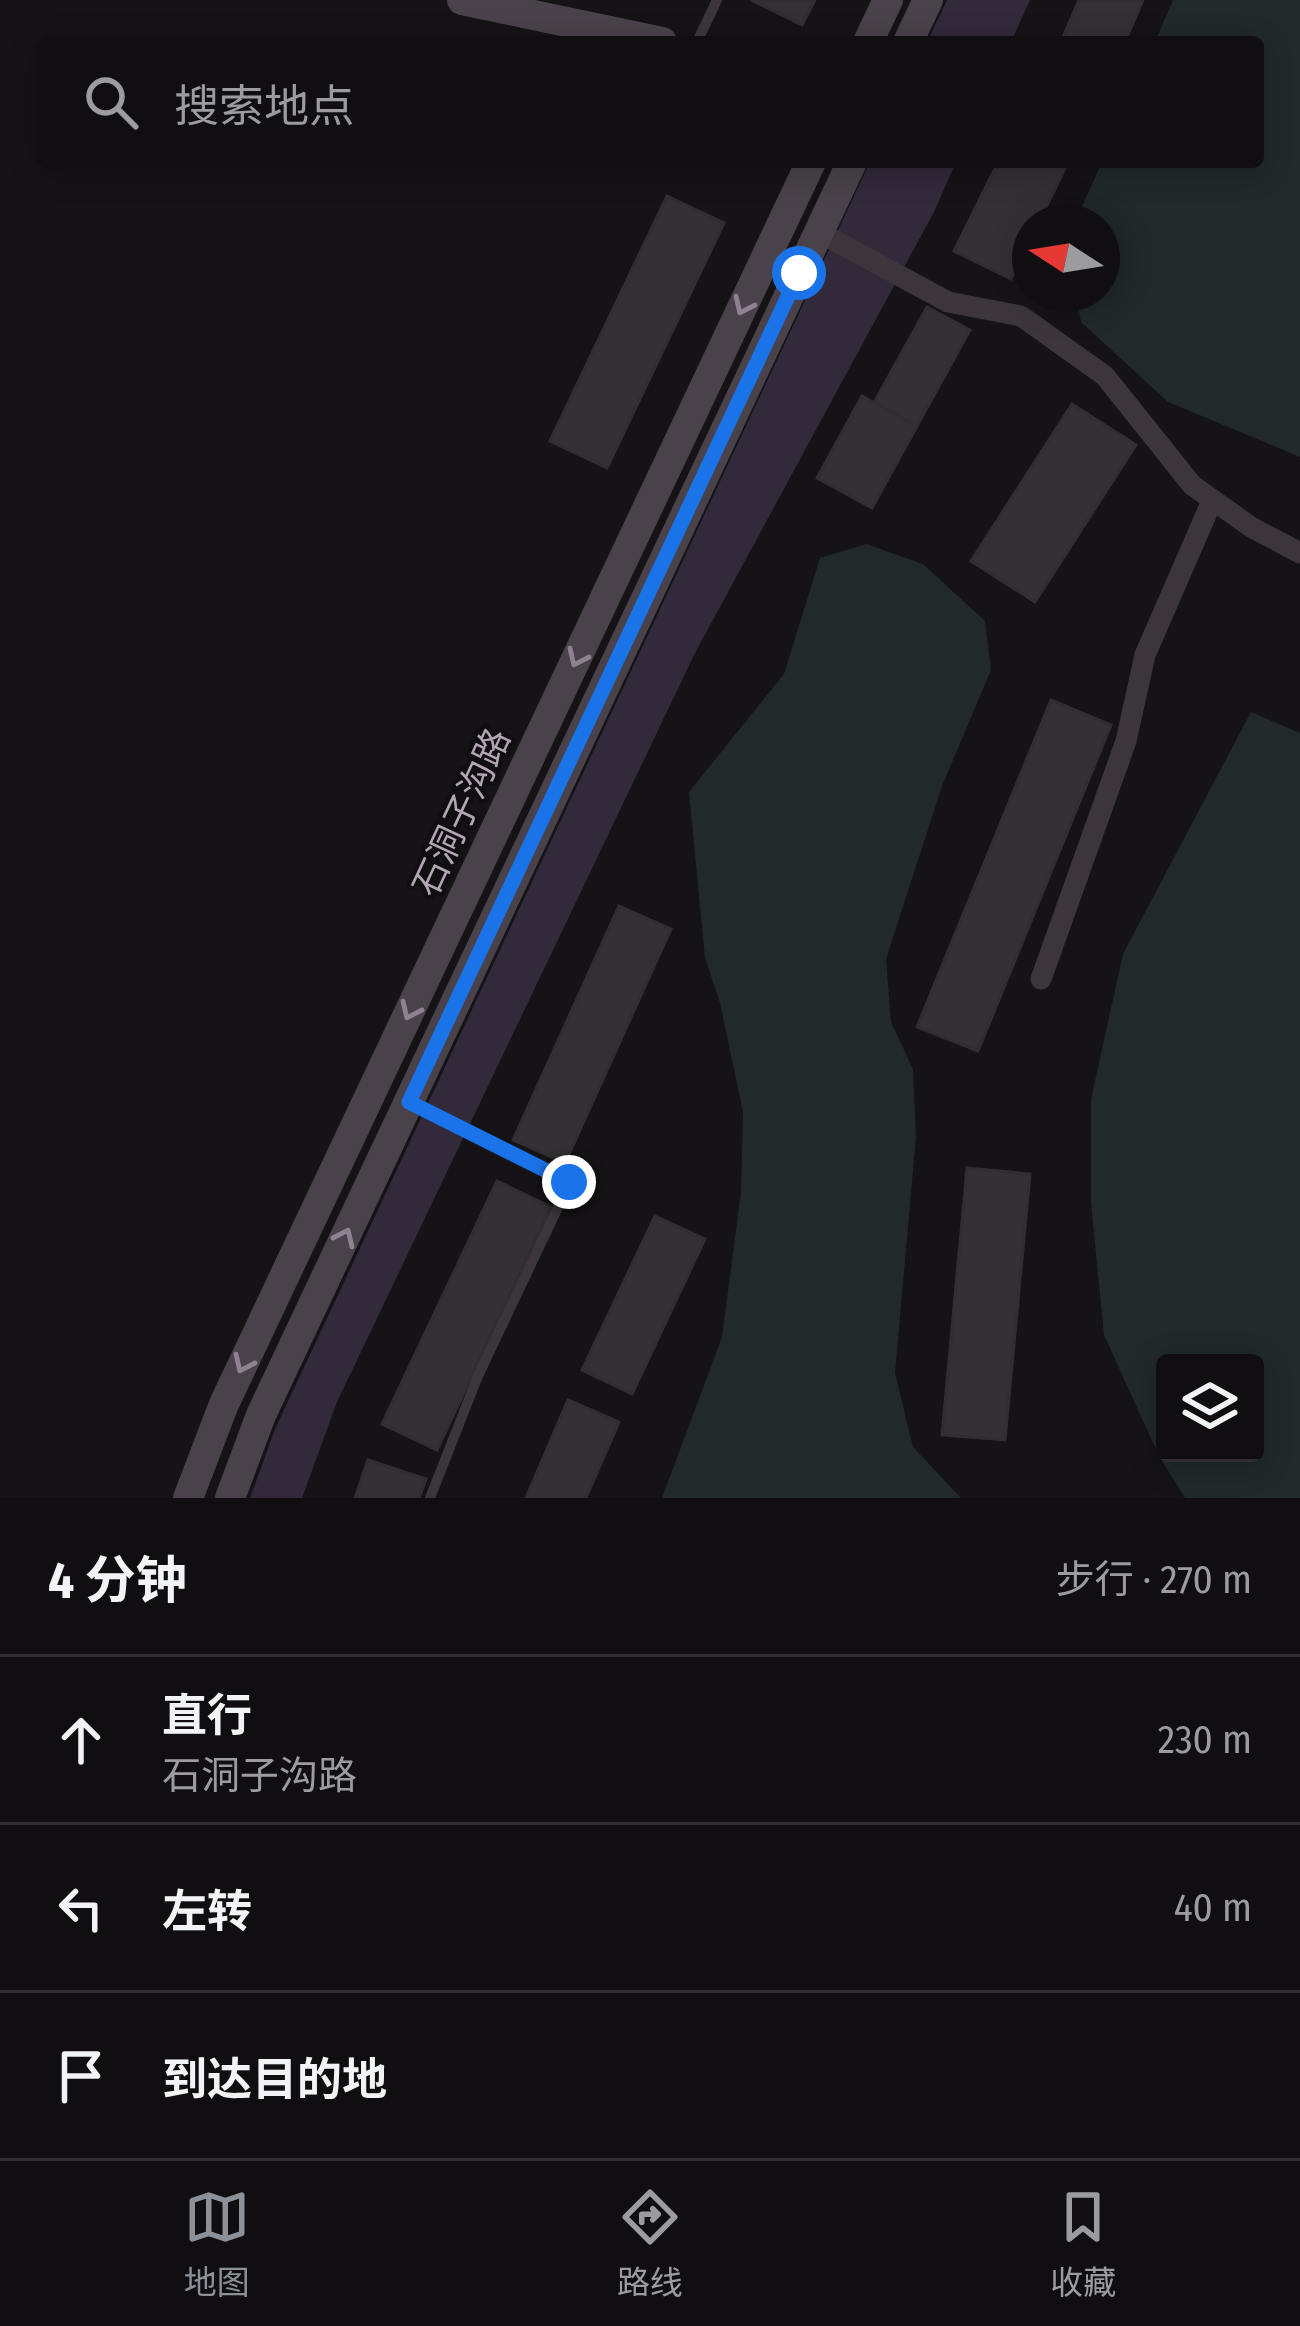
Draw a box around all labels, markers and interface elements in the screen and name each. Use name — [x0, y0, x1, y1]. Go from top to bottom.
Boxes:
search box — [36, 36, 1264, 168]
icon: search — [78, 69, 144, 135]
text: 搜索地点 — [174, 80, 354, 134]
north arrow — [1012, 204, 1120, 312]
route start — [772, 246, 826, 300]
one-way arrow — [734, 294, 757, 315]
one-way arrow — [568, 646, 591, 667]
street label: 石洞子沟路 — [404, 722, 520, 903]
one-way arrow — [401, 999, 424, 1020]
route end — [542, 1155, 596, 1209]
one-way arrow — [331, 1228, 354, 1249]
one-way arrow — [234, 1352, 257, 1373]
map controls — [1156, 1354, 1264, 1462]
button: layers — [1156, 1354, 1264, 1462]
text: 4 分钟 — [48, 1550, 187, 1612]
text: 步行 · 270 m — [1056, 1557, 1252, 1603]
text: 直行 — [162, 1689, 252, 1743]
icon: ahead — [48, 1707, 114, 1773]
text: 230 m — [1158, 1717, 1252, 1763]
text: 石洞子沟路 — [162, 1753, 357, 1799]
icon: left — [48, 1875, 114, 1941]
text: 左转 — [162, 1885, 252, 1939]
text: 40 m — [1174, 1885, 1252, 1931]
icon: arrive — [48, 2043, 114, 2109]
text: 到达目的地 — [162, 2053, 387, 2107]
tab: 地图 — [184, 2184, 250, 2304]
tab: 路线 — [617, 2184, 683, 2304]
tab: 收藏 — [1050, 2184, 1116, 2304]

